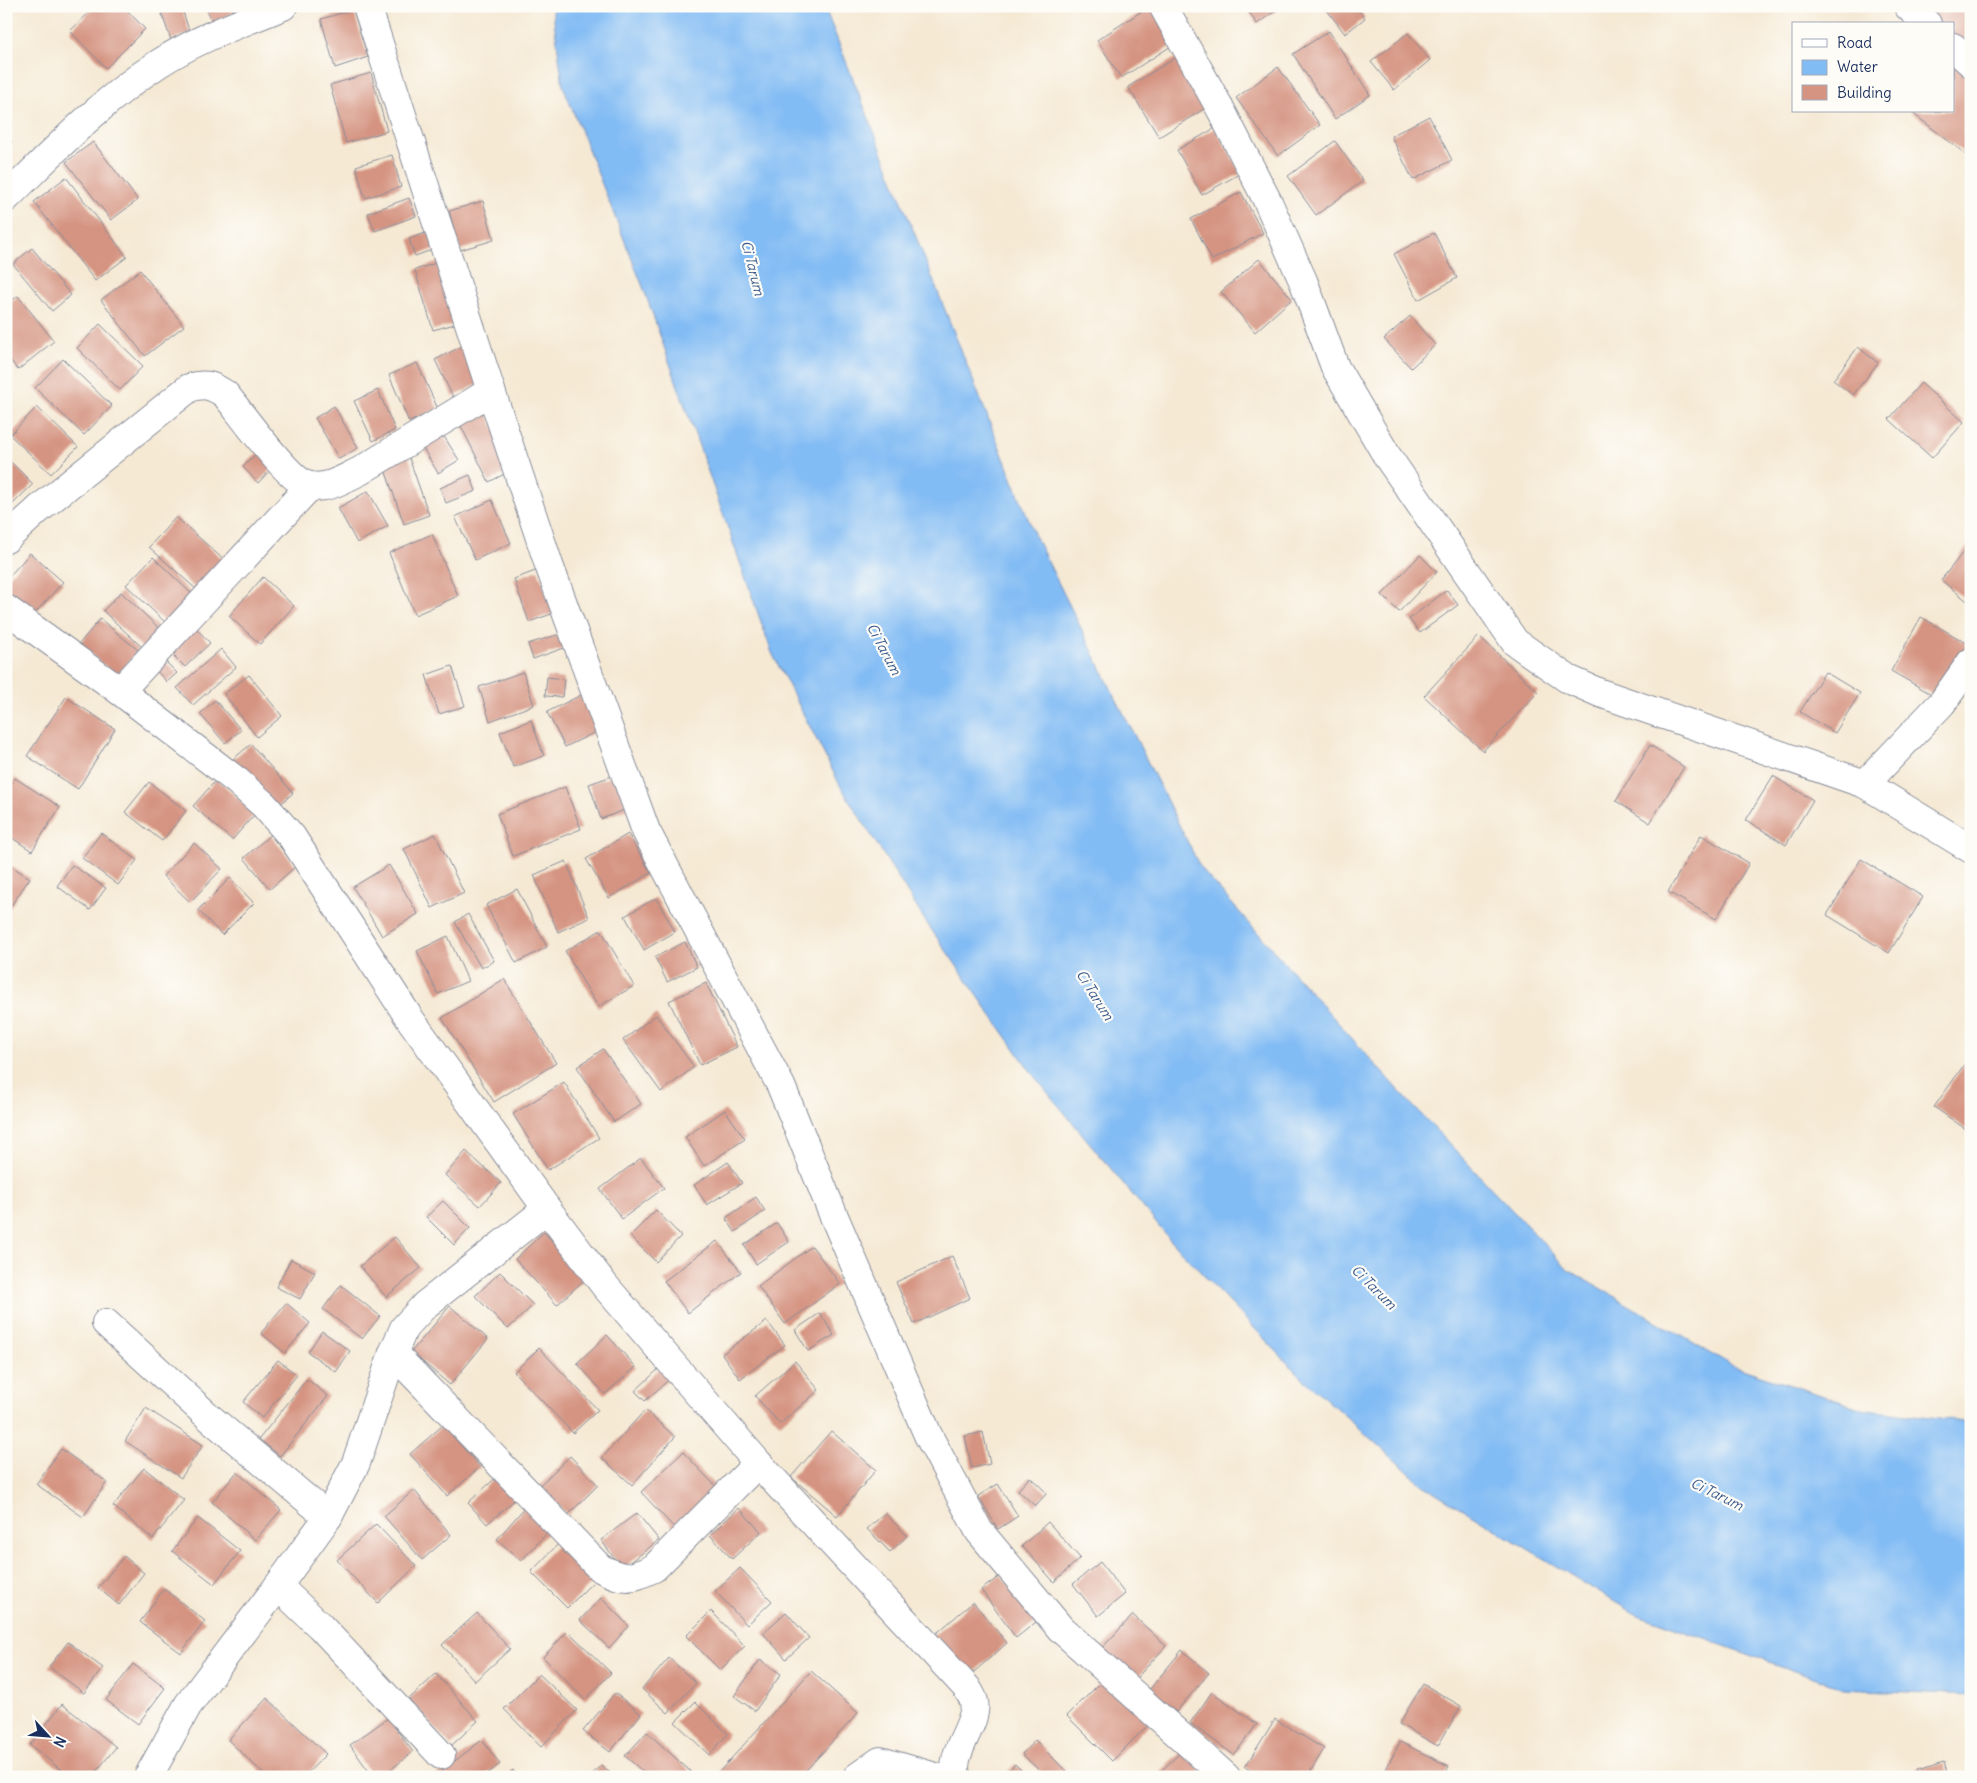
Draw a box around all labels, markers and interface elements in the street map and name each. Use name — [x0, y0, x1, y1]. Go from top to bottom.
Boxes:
legend — [1792, 22, 1954, 112]
text: Road — [1837, 33, 1872, 52]
text: Water — [1837, 57, 1878, 76]
text: Building — [1837, 83, 1892, 102]
water label: Ci Tarum — [737, 239, 769, 298]
water label: Ci Tarum — [863, 620, 905, 679]
water label: Ci Tarum — [1072, 966, 1118, 1024]
water label: Ci Tarum — [1348, 1261, 1401, 1314]
water label: Ci Tarum — [1688, 1474, 1747, 1515]
north arrow — [22, 1710, 72, 1760]
text: N — [49, 1733, 70, 1750]

